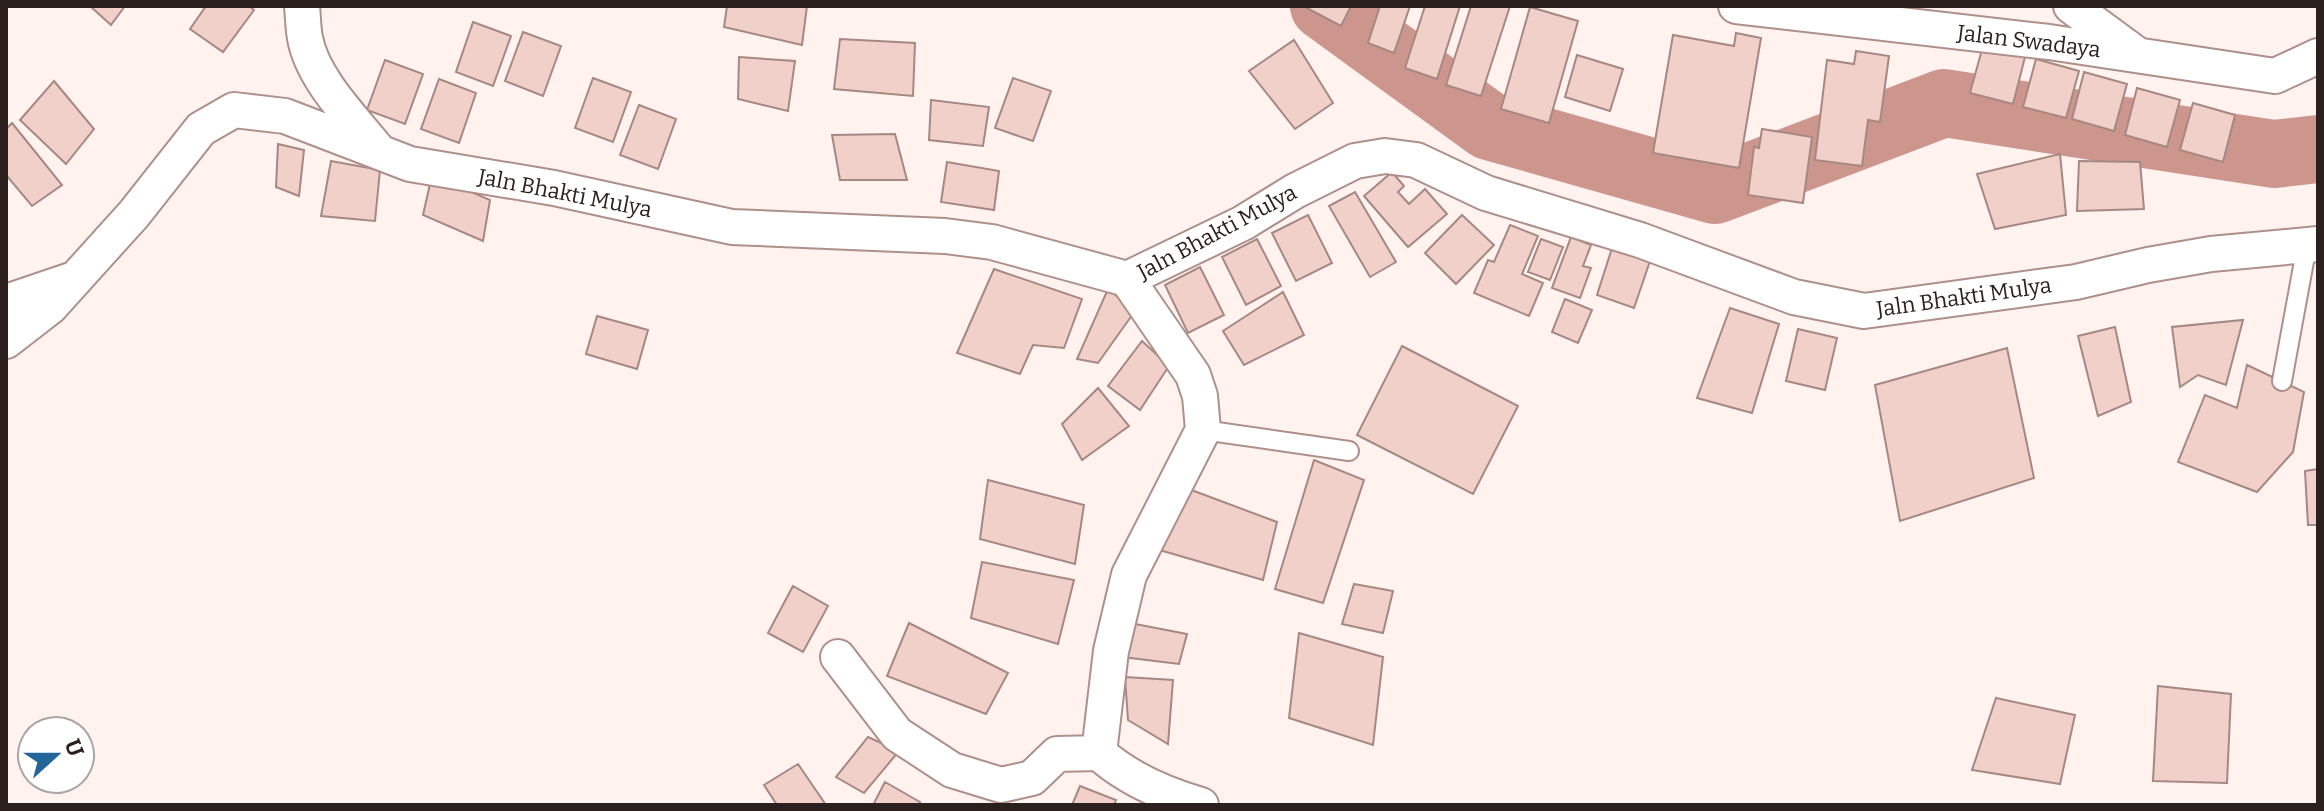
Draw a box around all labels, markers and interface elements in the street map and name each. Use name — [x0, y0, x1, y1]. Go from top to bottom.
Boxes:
street label: Jalan Swadaya — [1955, 19, 2102, 63]
street label: Jaln Bhakti Mulya — [475, 163, 654, 223]
street label: Jaln Bhakti Mulya — [1132, 179, 1301, 286]
street label: Jaln Bhakti Mulya — [1874, 271, 2053, 323]
north arrow — [16, 715, 96, 795]
text: U — [59, 736, 90, 760]

